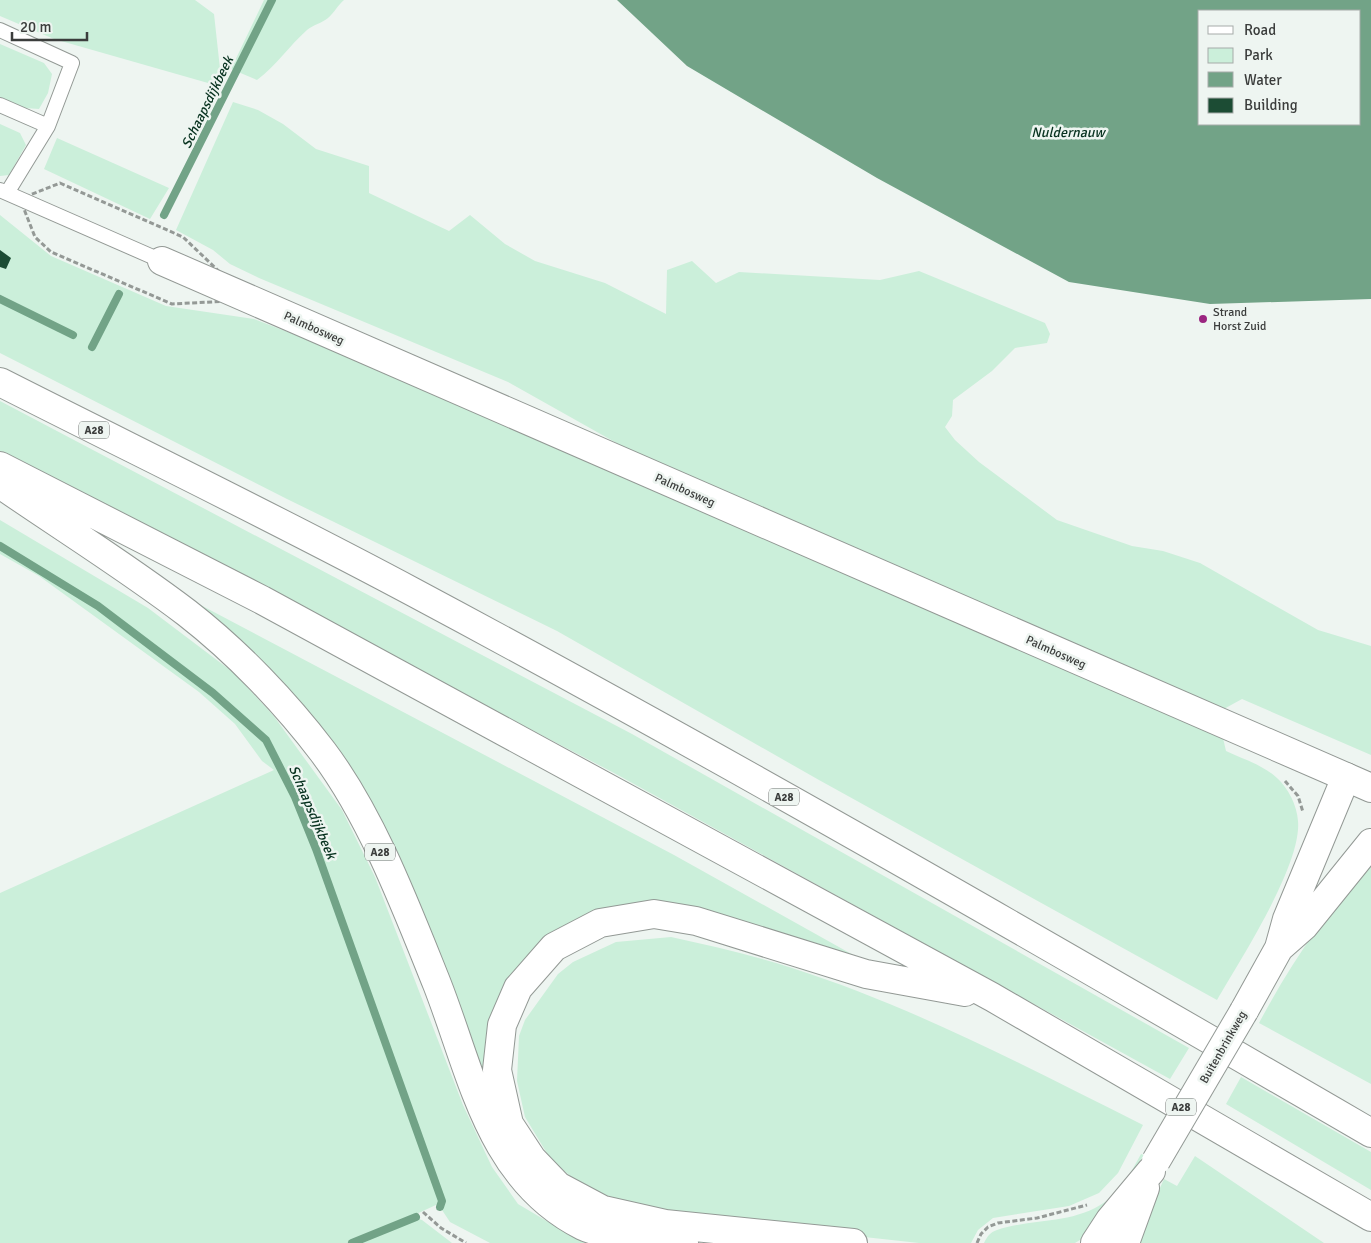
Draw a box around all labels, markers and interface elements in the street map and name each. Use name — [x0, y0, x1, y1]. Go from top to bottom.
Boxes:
scale bar — [12, 10, 88, 42]
legend — [1198, 10, 1361, 125]
text: 20 m — [20, 18, 51, 36]
text: Road — [1244, 21, 1276, 39]
text: Park — [1244, 46, 1273, 64]
water label: Schaapsdijkbeek — [178, 52, 238, 151]
text: Water — [1244, 71, 1282, 89]
text: Building — [1244, 96, 1298, 114]
water label: Nuldernauw — [1031, 124, 1107, 141]
place label: Strand Horst Zuid — [1213, 305, 1266, 334]
street label: Palmbosweg — [281, 309, 346, 348]
marker: Strand Horst Zuid — [1197, 313, 1209, 325]
road number: A28 — [79, 422, 109, 438]
street label: Palmbosweg — [652, 471, 717, 510]
street label: Palmbosweg — [1023, 633, 1088, 672]
water label: Schaapsdijkbeek — [285, 763, 341, 863]
road number: A28 — [769, 789, 799, 806]
road number: A28 — [365, 844, 395, 860]
street label: Buitenbrinkweg — [1197, 1008, 1250, 1086]
road number: A28 — [1166, 1098, 1196, 1116]

